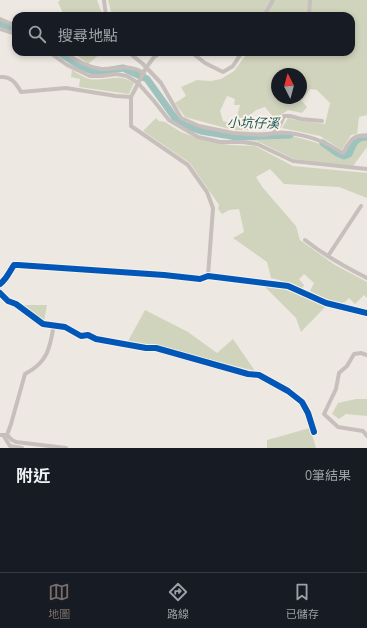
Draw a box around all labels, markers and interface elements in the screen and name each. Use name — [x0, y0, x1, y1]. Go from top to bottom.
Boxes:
search box — [12, 12, 355, 56]
icon: search — [26, 23, 48, 45]
text: 搜尋地點 — [58, 26, 118, 45]
north arrow — [271, 68, 307, 104]
water label: 小坑仔溪 — [227, 114, 281, 132]
text: 附近 — [16, 465, 50, 487]
text: 0筆結果 — [305, 467, 351, 484]
tab: 地圖 — [48, 581, 70, 621]
tab: 路線 — [167, 581, 189, 621]
tab: 已儲存 — [286, 581, 319, 621]

